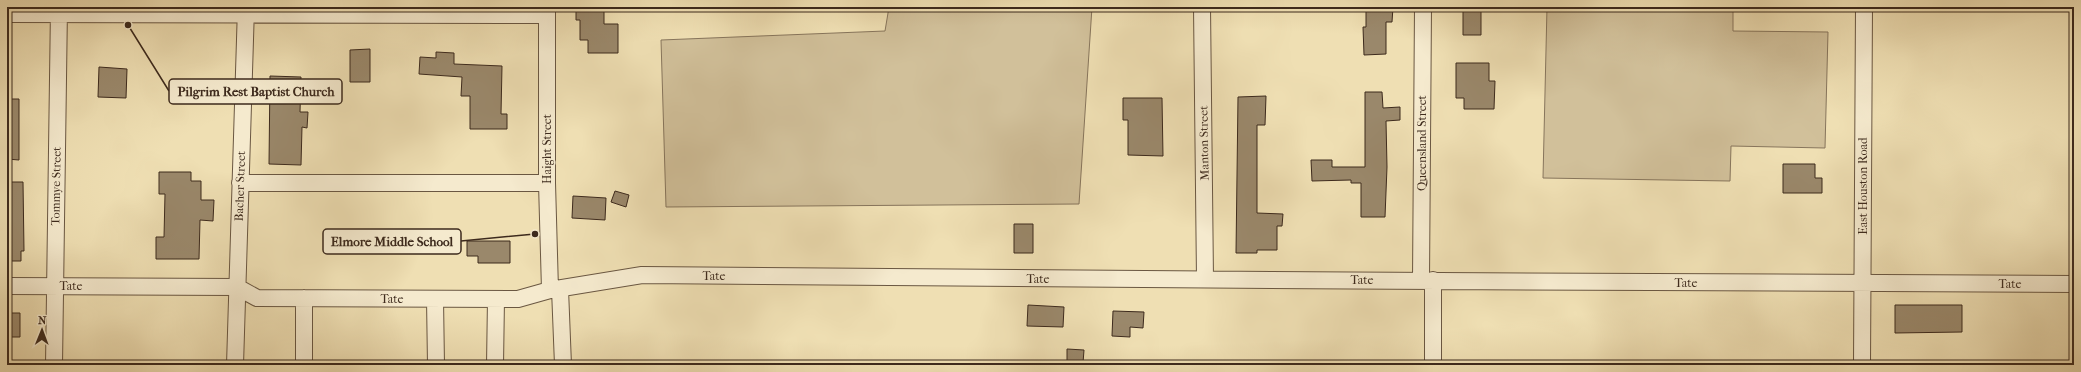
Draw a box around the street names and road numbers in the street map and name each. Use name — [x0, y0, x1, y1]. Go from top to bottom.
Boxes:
street label: Queensland Street — [1415, 94, 1429, 191]
street label: Manton Street — [1196, 105, 1212, 181]
street label: Haight Street — [540, 113, 554, 184]
street label: East Houston Road — [1856, 137, 1870, 235]
street label: Tommye Street — [48, 146, 64, 226]
street label: Bacher Street — [232, 150, 248, 222]
street label: Tate — [703, 269, 725, 283]
street label: Tate — [1027, 272, 1049, 286]
street label: Tate — [1351, 273, 1373, 287]
street label: Tate — [1675, 276, 1697, 290]
street label: Tate — [1999, 277, 2021, 291]
street label: Tate — [60, 279, 82, 293]
street label: Tate — [381, 292, 403, 306]

